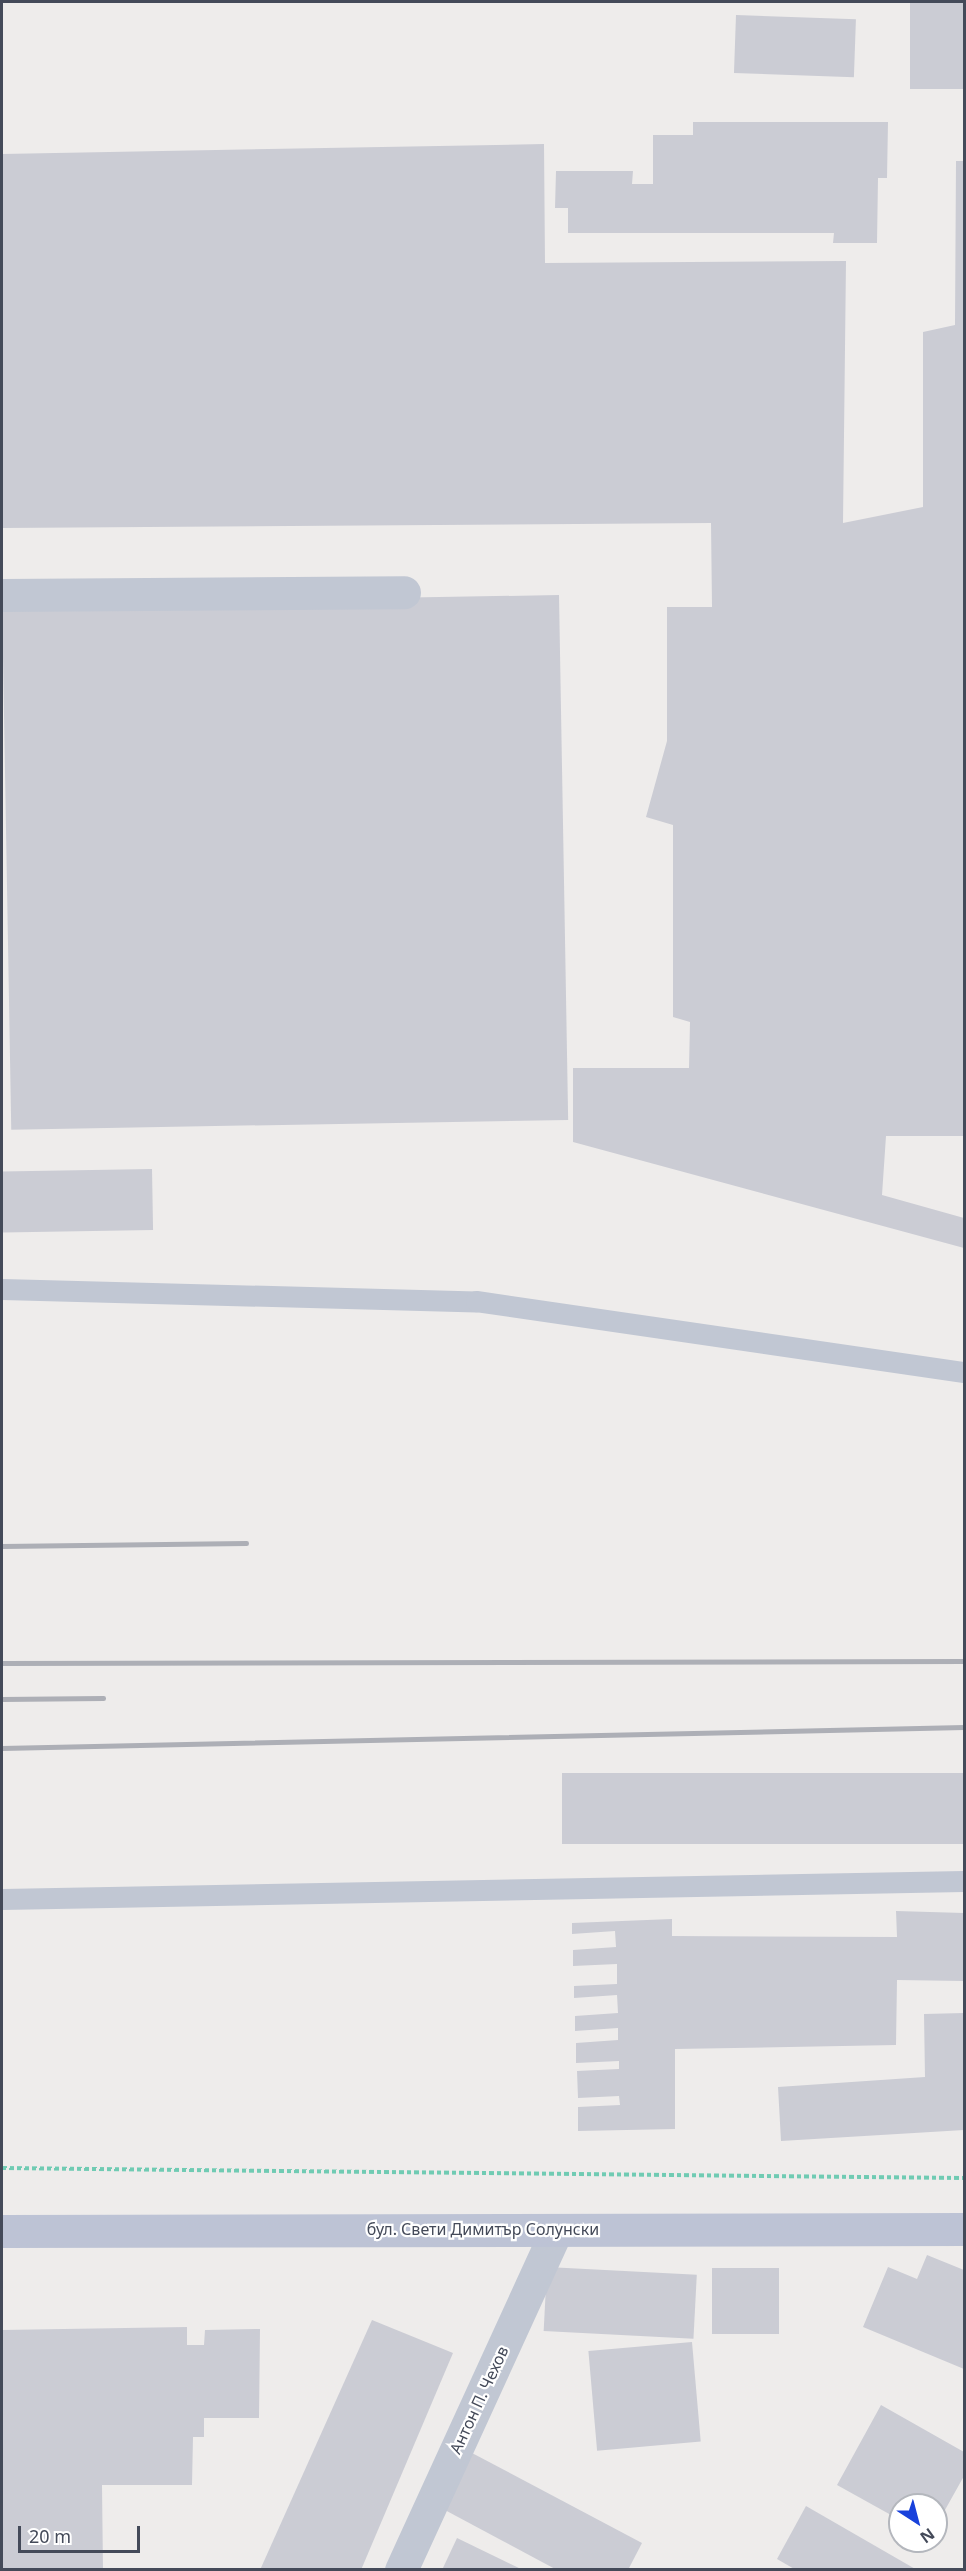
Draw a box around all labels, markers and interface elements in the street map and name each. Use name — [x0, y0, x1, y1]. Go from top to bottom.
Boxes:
street label: бул. Свети Димитър Солунски — [367, 2219, 599, 2239]
street label: Антон П. Чехов — [446, 2343, 512, 2457]
north arrow — [888, 2493, 948, 2553]
scale bar — [21, 2514, 142, 2552]
text: N — [916, 2523, 939, 2549]
text: 20 m — [29, 2524, 71, 2548]

